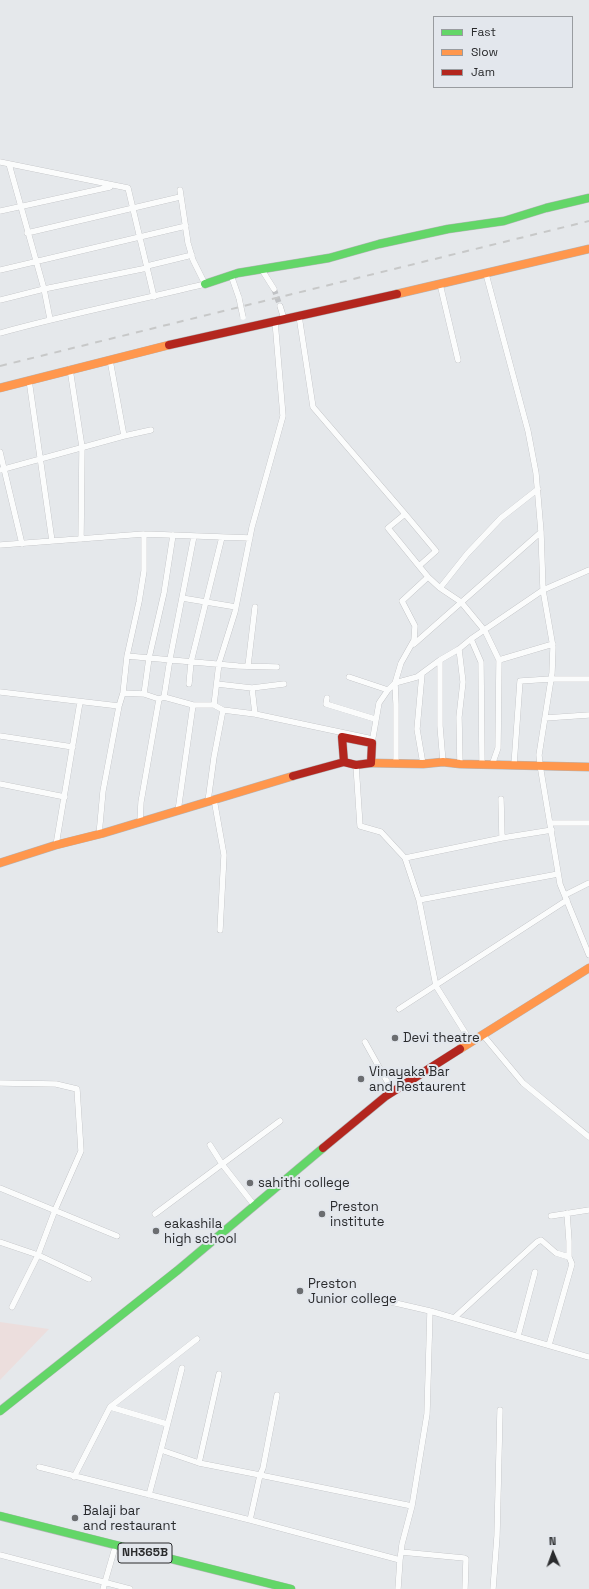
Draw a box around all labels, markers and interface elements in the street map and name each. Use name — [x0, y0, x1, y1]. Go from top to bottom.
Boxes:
legend — [433, 16, 573, 88]
text: Fast — [471, 24, 496, 40]
text: Slow — [471, 44, 498, 60]
text: Jam — [471, 64, 495, 80]
place label: Devi theatre — [403, 1030, 480, 1046]
marker: Devi theatre — [390, 1033, 400, 1043]
place label: Vinayaka Bar and Restaurent — [369, 1064, 466, 1095]
marker: Vinayaka Bar and Restaurent — [356, 1074, 366, 1084]
place label: sahithi college — [258, 1175, 350, 1191]
marker: sahithi college — [245, 1178, 255, 1188]
place label: Preston institute — [330, 1199, 384, 1230]
marker: Preston institute — [317, 1209, 327, 1219]
place label: eakashila high school — [164, 1216, 237, 1247]
marker: eakashila high school — [151, 1226, 161, 1236]
place label: Preston Junior college — [308, 1276, 397, 1307]
marker: Preston Junior college — [295, 1286, 305, 1296]
place label: Balaji bar and restaurant — [83, 1503, 176, 1534]
marker: Balaji bar and restaurant — [70, 1513, 80, 1523]
north arrow — [533, 1533, 573, 1573]
text: N — [549, 1534, 557, 1548]
road number: NH365B — [118, 1543, 172, 1563]

